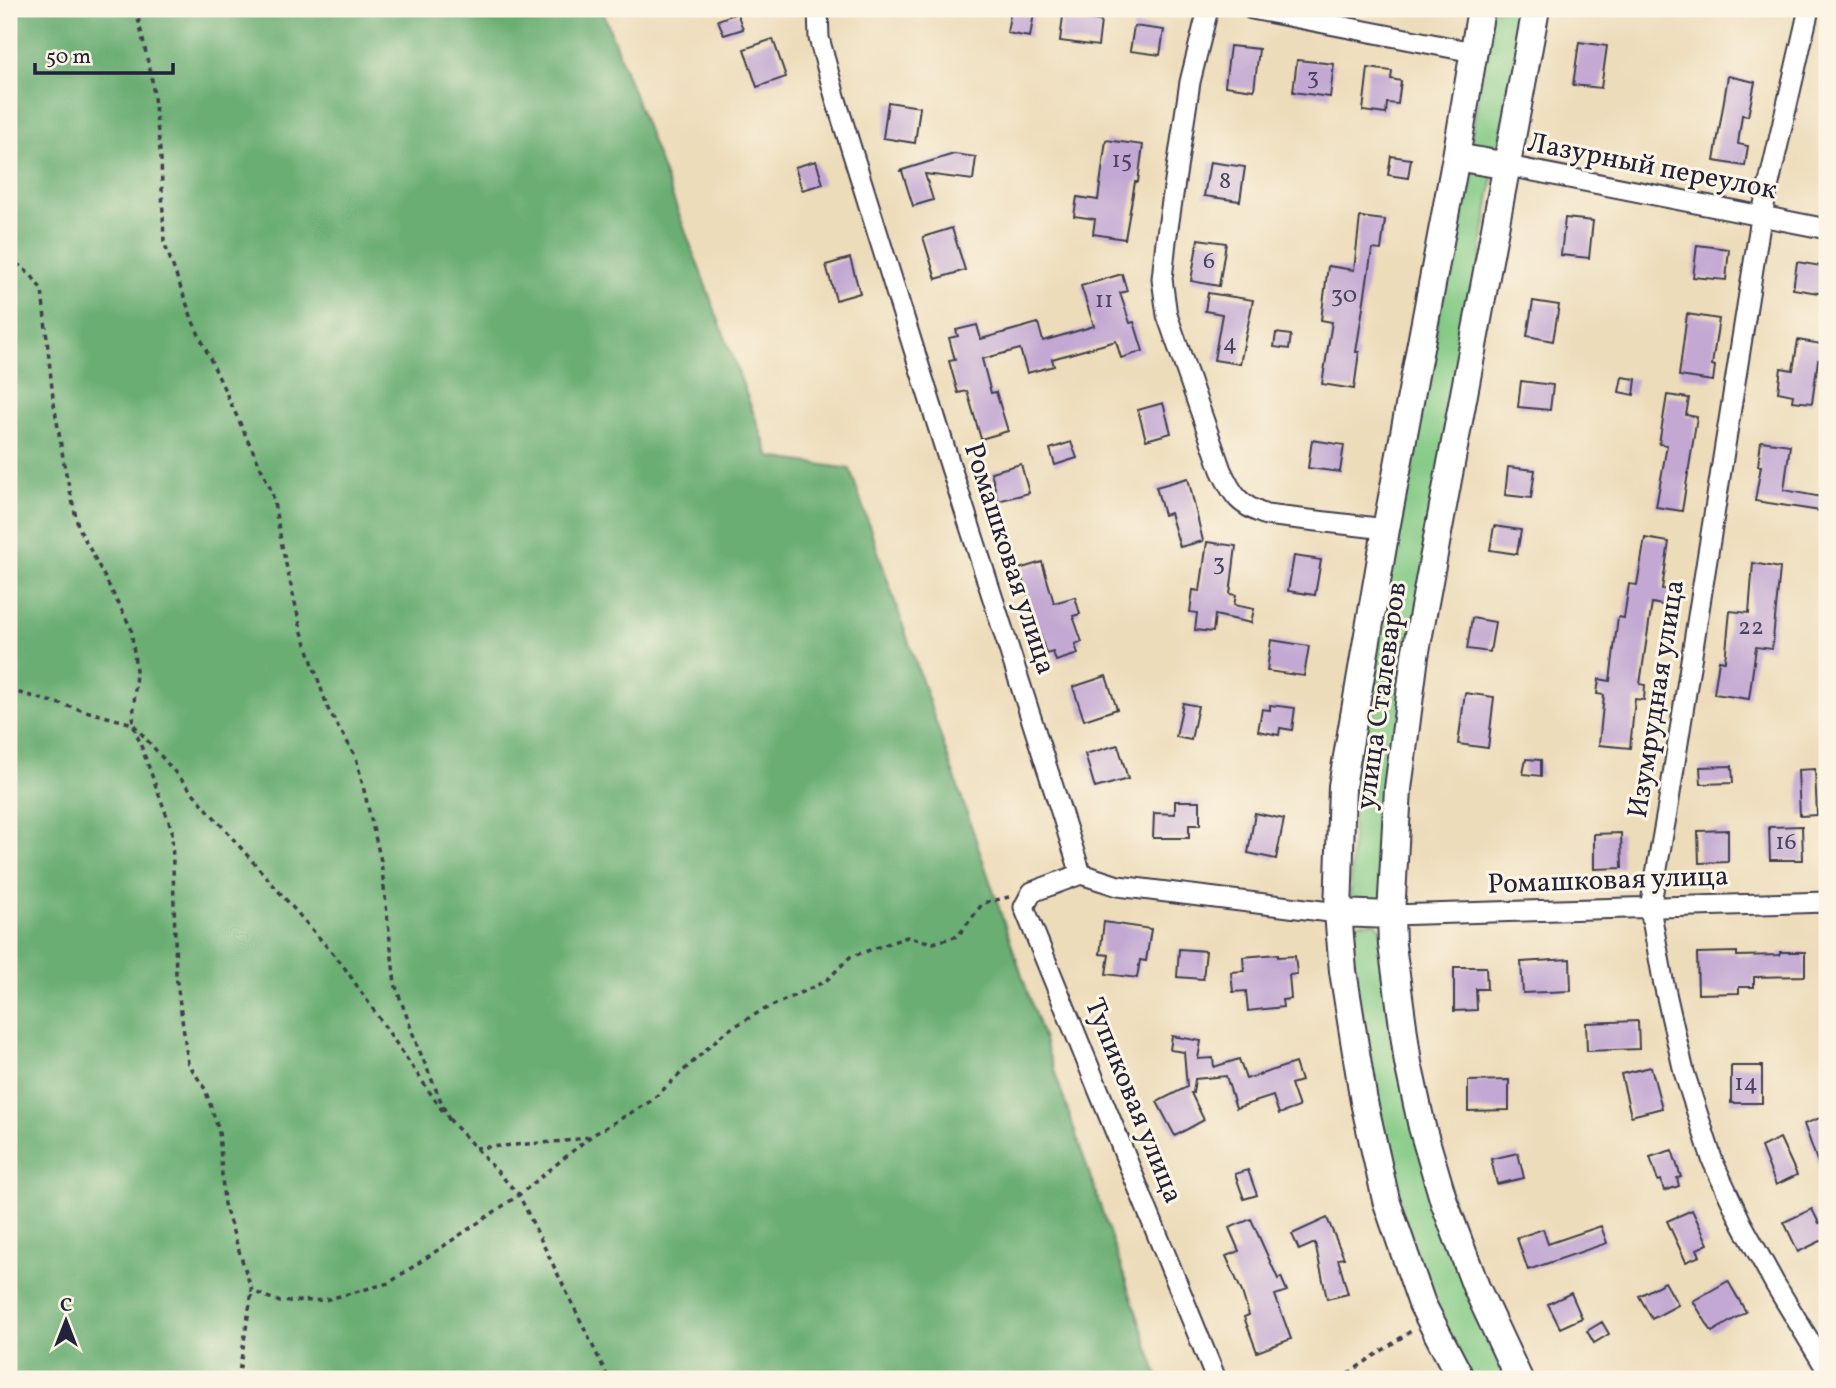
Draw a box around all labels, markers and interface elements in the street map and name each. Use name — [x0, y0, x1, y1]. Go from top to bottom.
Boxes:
scale bar — [35, 32, 173, 76]
text: 50 m — [46, 43, 91, 72]
house number: 3 — [1307, 61, 1319, 95]
street label: Лазурный переулок — [1524, 124, 1780, 210]
house number: 15 — [1112, 144, 1132, 178]
house number: 8 — [1219, 165, 1231, 199]
house number: 6 — [1203, 245, 1215, 279]
house number: 30 — [1331, 279, 1357, 313]
house number: 11 — [1095, 284, 1113, 318]
house number: 4 — [1223, 327, 1237, 361]
street label: Ромашковая улица — [953, 438, 1065, 680]
house number: 3 — [1213, 547, 1225, 581]
street label: Изумрудная улица — [1619, 577, 1695, 821]
street label: улица Сталеваров — [1347, 579, 1417, 813]
house number: 22 — [1738, 611, 1764, 645]
house number: 16 — [1775, 826, 1797, 860]
street label: Ромашковая улица — [1487, 857, 1729, 905]
street label: Тупиковая улица — [1074, 992, 1192, 1210]
house number: 14 — [1734, 1067, 1758, 1101]
north arrow — [32, 1286, 102, 1356]
text: С — [60, 1293, 72, 1319]

